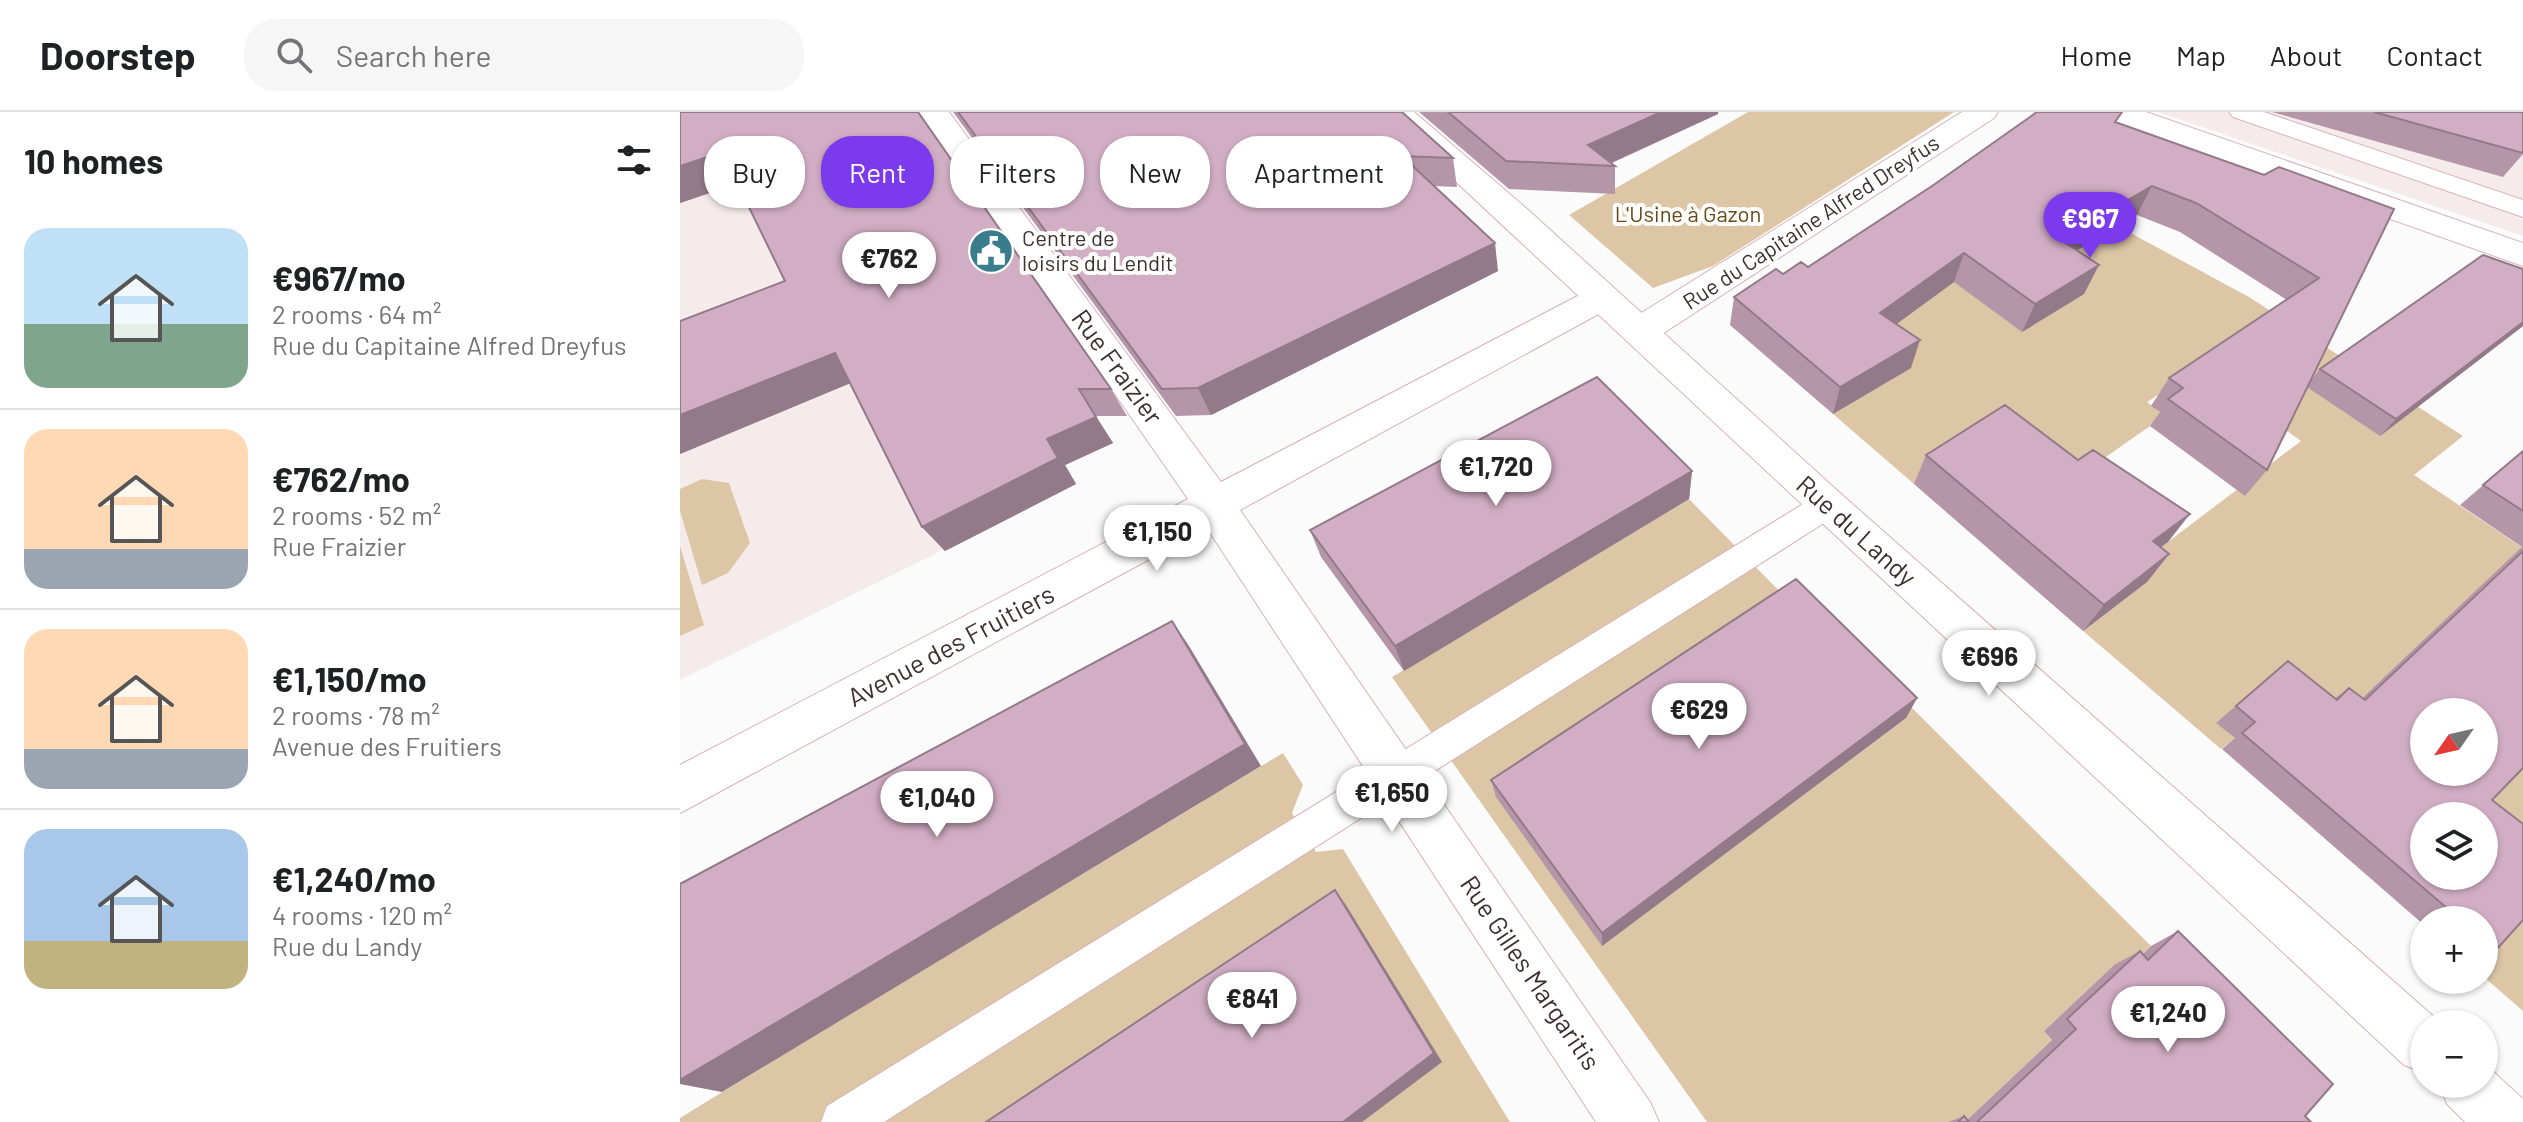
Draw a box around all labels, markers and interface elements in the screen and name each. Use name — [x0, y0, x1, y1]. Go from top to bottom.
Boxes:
search box — [244, 19, 804, 91]
text: Doorstep — [40, 32, 196, 78]
icon: search — [272, 33, 316, 77]
text: Search here — [336, 37, 492, 73]
text: Home — [2061, 38, 2132, 72]
text: Map — [2176, 38, 2226, 72]
text: About — [2270, 38, 2342, 72]
text: Contact — [2386, 38, 2483, 72]
street label: Rue du Capitaine Alfred Dreyfus — [1678, 129, 1943, 314]
chip: Buy — [704, 136, 805, 208]
chip: Rent — [821, 136, 934, 208]
chip: Filters — [950, 136, 1084, 208]
chip: New — [1100, 136, 1210, 208]
chip: Apartment — [1226, 136, 1413, 208]
icon: filters — [612, 138, 656, 182]
text: 10 homes — [24, 140, 163, 181]
pin: €967 — [2043, 192, 2137, 260]
park label: L'Usine à Gazon — [1615, 200, 1761, 226]
text: €967 — [2061, 202, 2119, 233]
place label: Centre de loisirs du Lendit — [1022, 224, 1174, 275]
public building icon: Centre de loisirs du Lendit — [967, 227, 1015, 275]
pin: €762 — [842, 232, 936, 300]
text: €762 — [860, 242, 918, 273]
text: €967/mo — [272, 257, 406, 298]
icon: home — [88, 260, 184, 356]
text: 2 rooms · 64 m² — [272, 298, 442, 329]
street label: Rue Fraizier — [1066, 303, 1171, 430]
text: Rue du Capitaine Alfred Dreyfus — [272, 329, 627, 360]
pin: €1,720 — [1431, 440, 1561, 508]
text: €1,720 — [1459, 450, 1533, 481]
text: €762/mo — [272, 458, 410, 499]
icon: home — [88, 461, 184, 557]
street label: Rue du Landy — [1791, 468, 1923, 592]
text: 2 rooms · 52 m² — [272, 499, 441, 530]
pin: €1,150 — [1092, 505, 1222, 573]
text: €1,150 — [1122, 515, 1192, 546]
text: Rue Fraizier — [272, 530, 406, 561]
street label: Avenue des Fruitiers — [842, 577, 1059, 712]
pin: €696 — [1942, 630, 2036, 698]
text: €696 — [1960, 640, 2018, 671]
text: €1,150/mo — [272, 658, 427, 699]
icon: home — [88, 661, 184, 757]
pin: €629 — [1652, 683, 1746, 751]
text: €629 — [1670, 693, 1728, 724]
north arrow — [2410, 698, 2498, 786]
map controls — [2410, 698, 2498, 1098]
text: 2 rooms · 78 m² — [272, 699, 440, 730]
text: Avenue des Fruitiers — [272, 730, 502, 761]
pin: €1,650 — [1327, 766, 1457, 834]
pin: €1,040 — [872, 771, 1002, 839]
text: €1,650 — [1354, 776, 1430, 807]
text: €1,040 — [898, 781, 976, 812]
button: layers — [2410, 802, 2498, 890]
text: €1,240/mo — [272, 858, 436, 899]
icon: home — [88, 861, 184, 957]
street label: Rue Gilles Margaritis — [1455, 869, 1608, 1075]
text: 4 rooms · 120 m² — [272, 899, 452, 930]
button: + — [2410, 906, 2498, 994]
text: Rue du Landy — [272, 930, 422, 961]
pin: €841 — [1205, 972, 1299, 1040]
text: €841 — [1226, 982, 1279, 1013]
pin: €1,240 — [2103, 986, 2233, 1054]
text: €1,240 — [2129, 996, 2207, 1027]
button: − — [2410, 1010, 2498, 1098]

